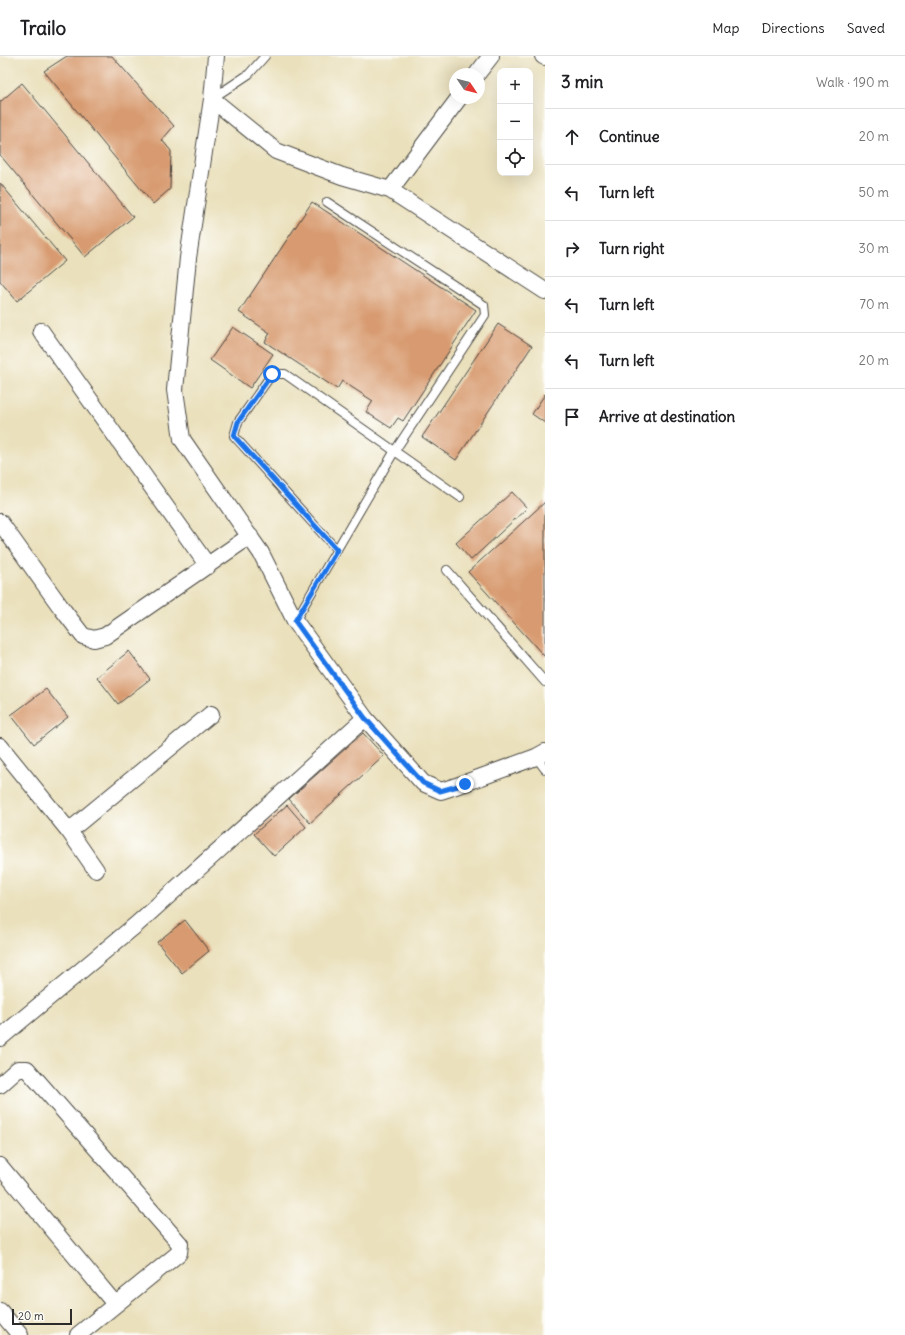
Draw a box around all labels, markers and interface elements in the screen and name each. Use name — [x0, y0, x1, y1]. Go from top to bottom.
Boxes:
text: Trailo — [20, 16, 66, 40]
text: Map — [712, 19, 739, 37]
text: Directions — [761, 19, 825, 37]
text: Saved — [847, 19, 885, 37]
north arrow — [449, 68, 485, 104]
map controls — [497, 68, 533, 176]
button: + — [497, 68, 533, 104]
text: 3 min — [561, 71, 603, 93]
text: Walk · 190 m — [816, 74, 889, 91]
button: − — [497, 104, 533, 140]
icon: ahead — [561, 126, 583, 148]
text: Continue — [599, 127, 660, 146]
text: 20 m — [859, 128, 889, 145]
button: locate — [497, 140, 533, 176]
icon: left — [561, 182, 583, 204]
text: Turn left — [599, 183, 654, 202]
text: 50 m — [858, 184, 889, 201]
icon: right — [561, 238, 583, 260]
text: Turn right — [599, 239, 664, 258]
text: 30 m — [859, 240, 889, 257]
icon: left — [561, 294, 583, 316]
text: Turn left — [599, 295, 654, 314]
text: 70 m — [860, 296, 889, 313]
icon: left — [561, 350, 583, 372]
text: Turn left — [599, 351, 654, 370]
text: 20 m — [859, 352, 889, 369]
route start — [263, 365, 281, 383]
icon: arrive — [561, 406, 583, 428]
text: Arrive at destination — [599, 407, 735, 426]
route end — [456, 775, 474, 793]
scale bar — [12, 1307, 72, 1326]
text: 20 m — [18, 1309, 44, 1323]

